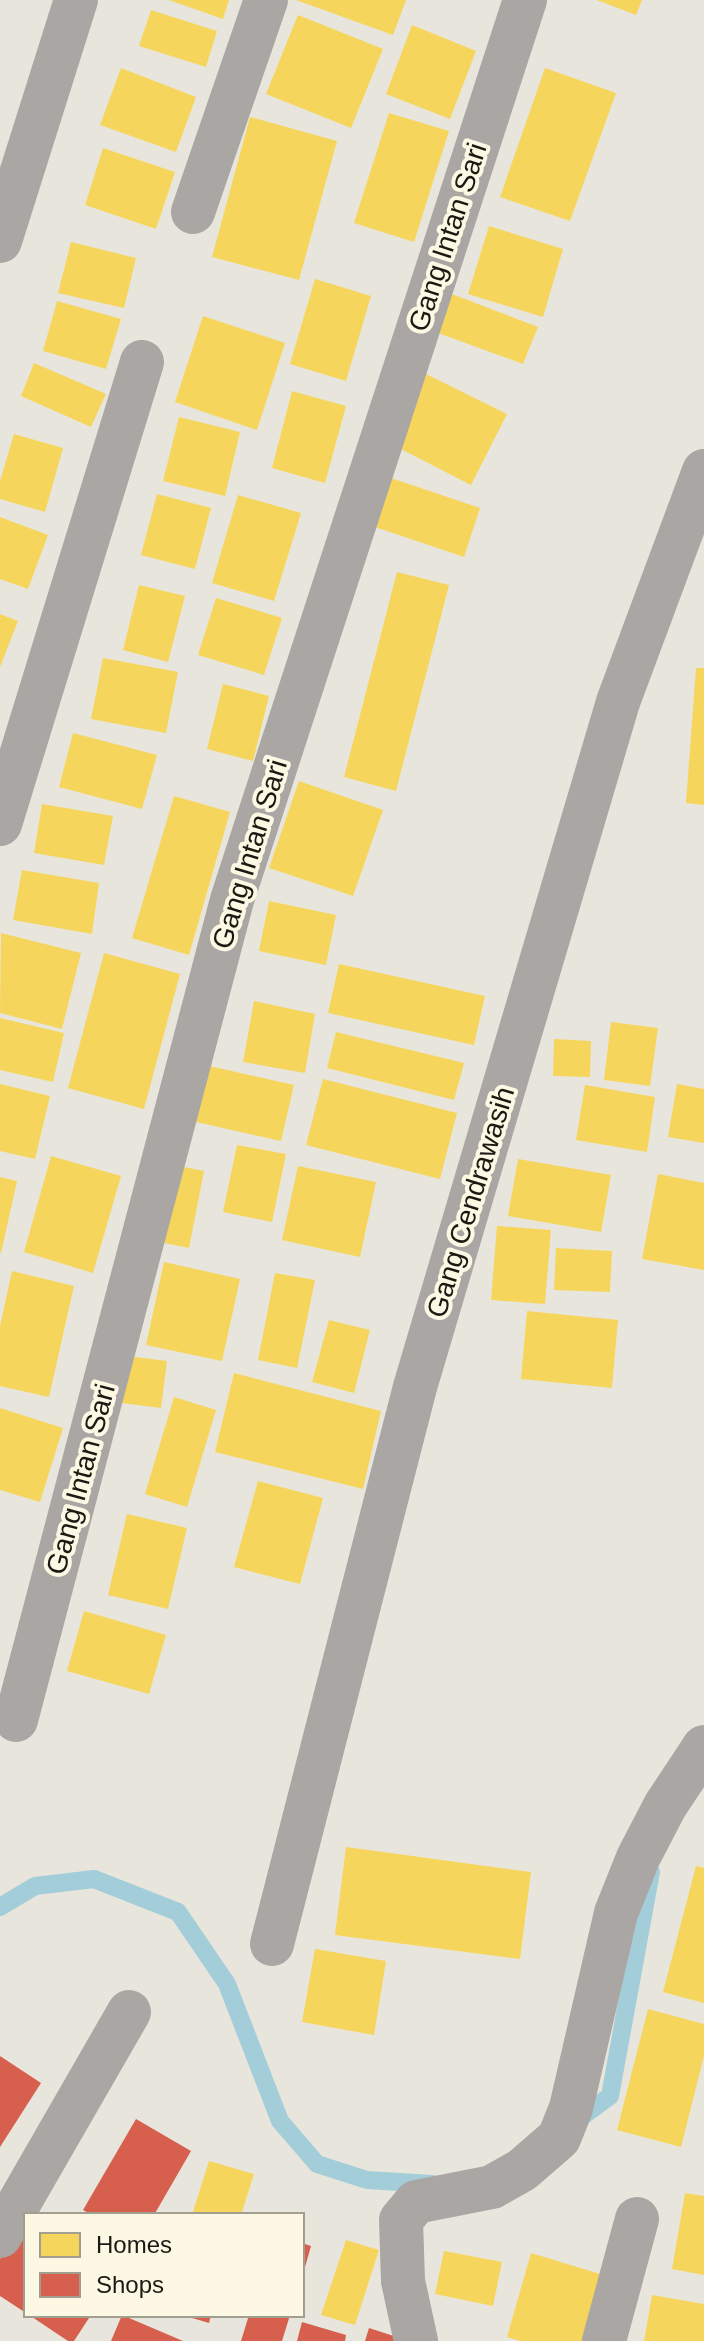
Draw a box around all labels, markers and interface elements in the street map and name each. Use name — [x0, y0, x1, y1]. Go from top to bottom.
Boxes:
street label: Gang Intan Sari — [402, 139, 493, 335]
street label: Gang Intan Sari — [206, 756, 293, 952]
street label: Gang Cendrawasih — [421, 1083, 520, 1321]
street label: Gang Intan Sari — [40, 1380, 121, 1578]
legend — [24, 2213, 304, 2317]
text: Homes — [96, 2231, 172, 2258]
text: Shops — [96, 2271, 164, 2298]

